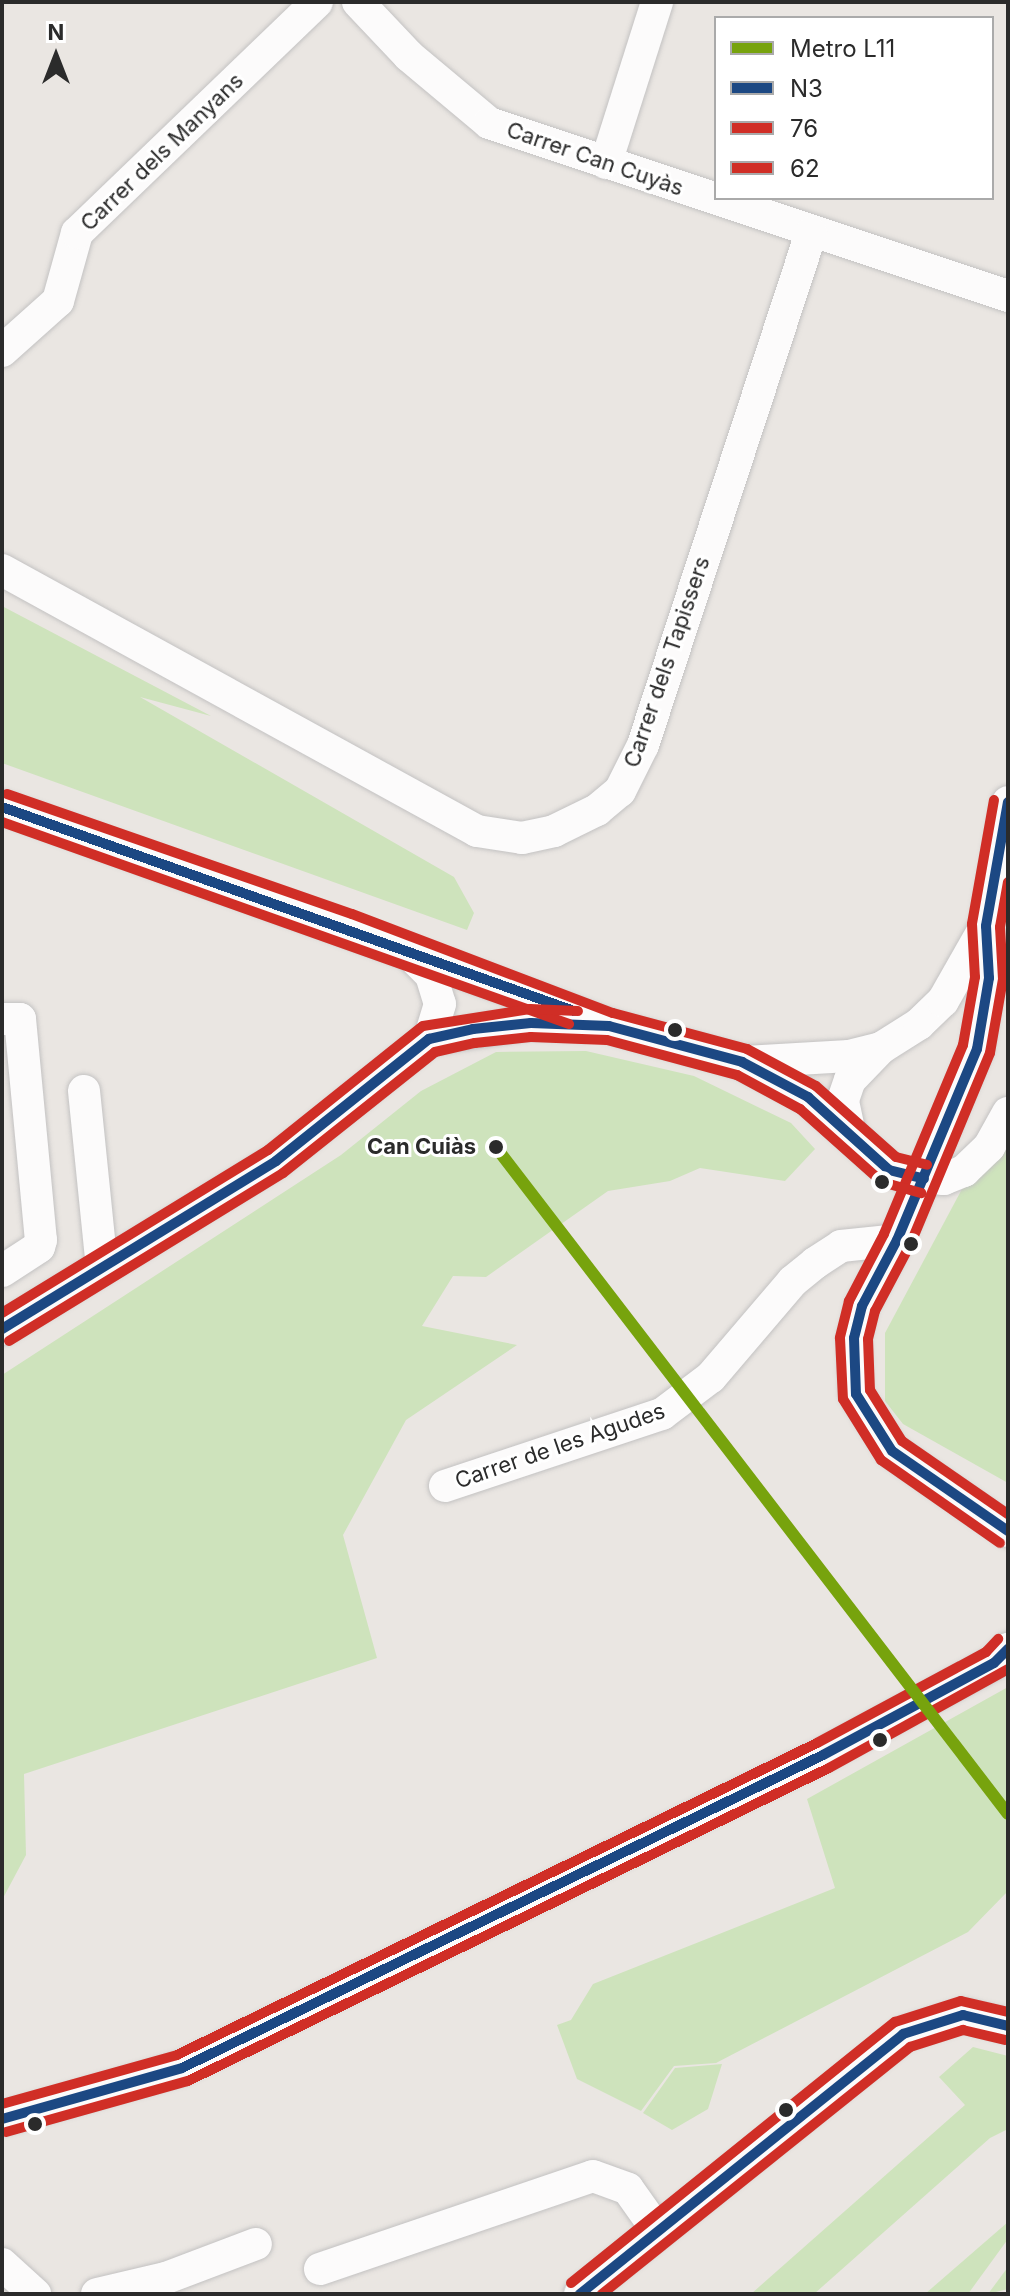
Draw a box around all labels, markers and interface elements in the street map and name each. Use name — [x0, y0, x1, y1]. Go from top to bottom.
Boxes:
north arrow — [16, 16, 96, 96]
legend — [714, 16, 994, 200]
text: N — [48, 19, 64, 45]
text: Metro L11 — [790, 34, 895, 63]
street label: Carrer dels Manyans — [75, 68, 249, 236]
text: N3 — [790, 74, 823, 103]
text: 76 — [790, 114, 818, 143]
street label: Carrer Can Cuyàs — [503, 116, 687, 202]
text: 62 — [790, 154, 820, 183]
street label: Carrer dels Tapissers — [618, 553, 716, 771]
unlabelled marker — [667, 1022, 683, 1038]
place label: Can Cuiàs — [367, 1134, 476, 1160]
marker: Can Cuiàs — [483, 1134, 509, 1160]
unlabelled marker — [874, 1174, 890, 1190]
unlabelled marker — [903, 1236, 919, 1252]
street label: Carrer de les Agudes — [452, 1398, 668, 1494]
unlabelled marker — [872, 1732, 888, 1748]
unlabelled marker — [778, 2102, 794, 2118]
unlabelled marker — [27, 2116, 43, 2132]

